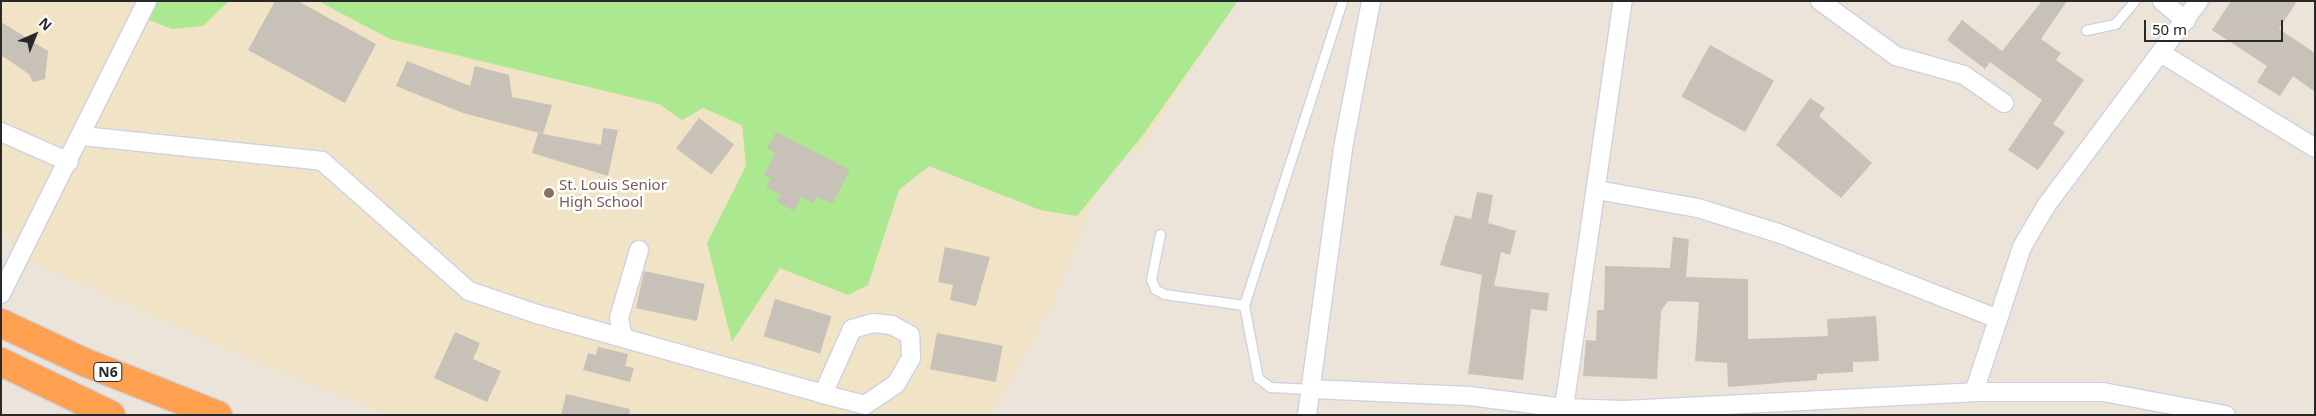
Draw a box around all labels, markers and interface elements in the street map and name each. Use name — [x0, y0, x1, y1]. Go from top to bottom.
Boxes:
north arrow — [10, 10, 60, 60]
scale bar — [2146, 10, 2285, 42]
text: N — [35, 13, 56, 35]
text: 50 m — [2152, 19, 2187, 39]
place label: St. Louis Senior High School — [559, 175, 667, 210]
marker: St. Louis Senior High School — [543, 187, 555, 199]
road number: N6 — [93, 361, 123, 384]

